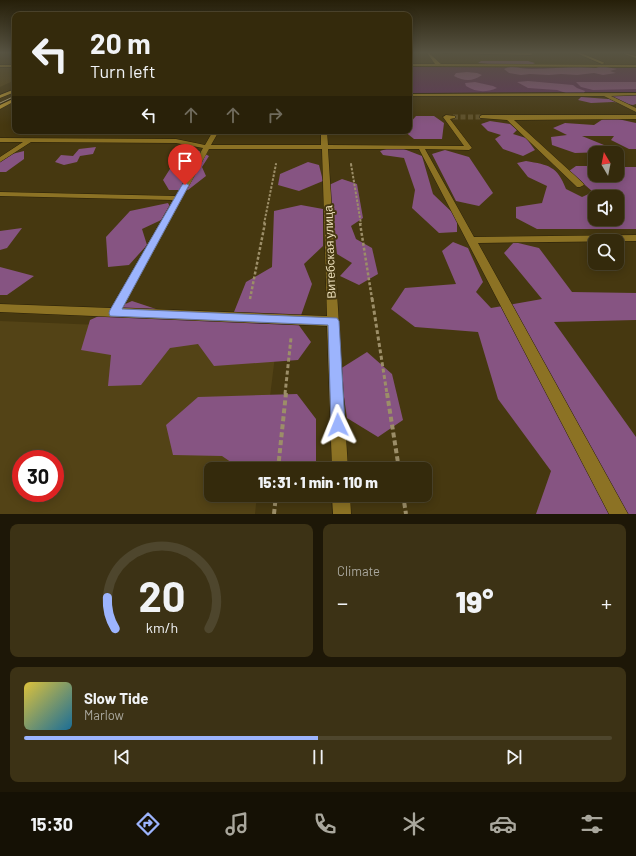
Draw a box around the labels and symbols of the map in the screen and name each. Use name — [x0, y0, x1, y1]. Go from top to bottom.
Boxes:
pin — [168, 144, 202, 185]
north arrow — [588, 146, 624, 182]
street label: Витебская улица — [320, 205, 339, 299]
position arrow — [317, 404, 359, 446]
speed limit sign: 30 — [12, 450, 64, 502]

